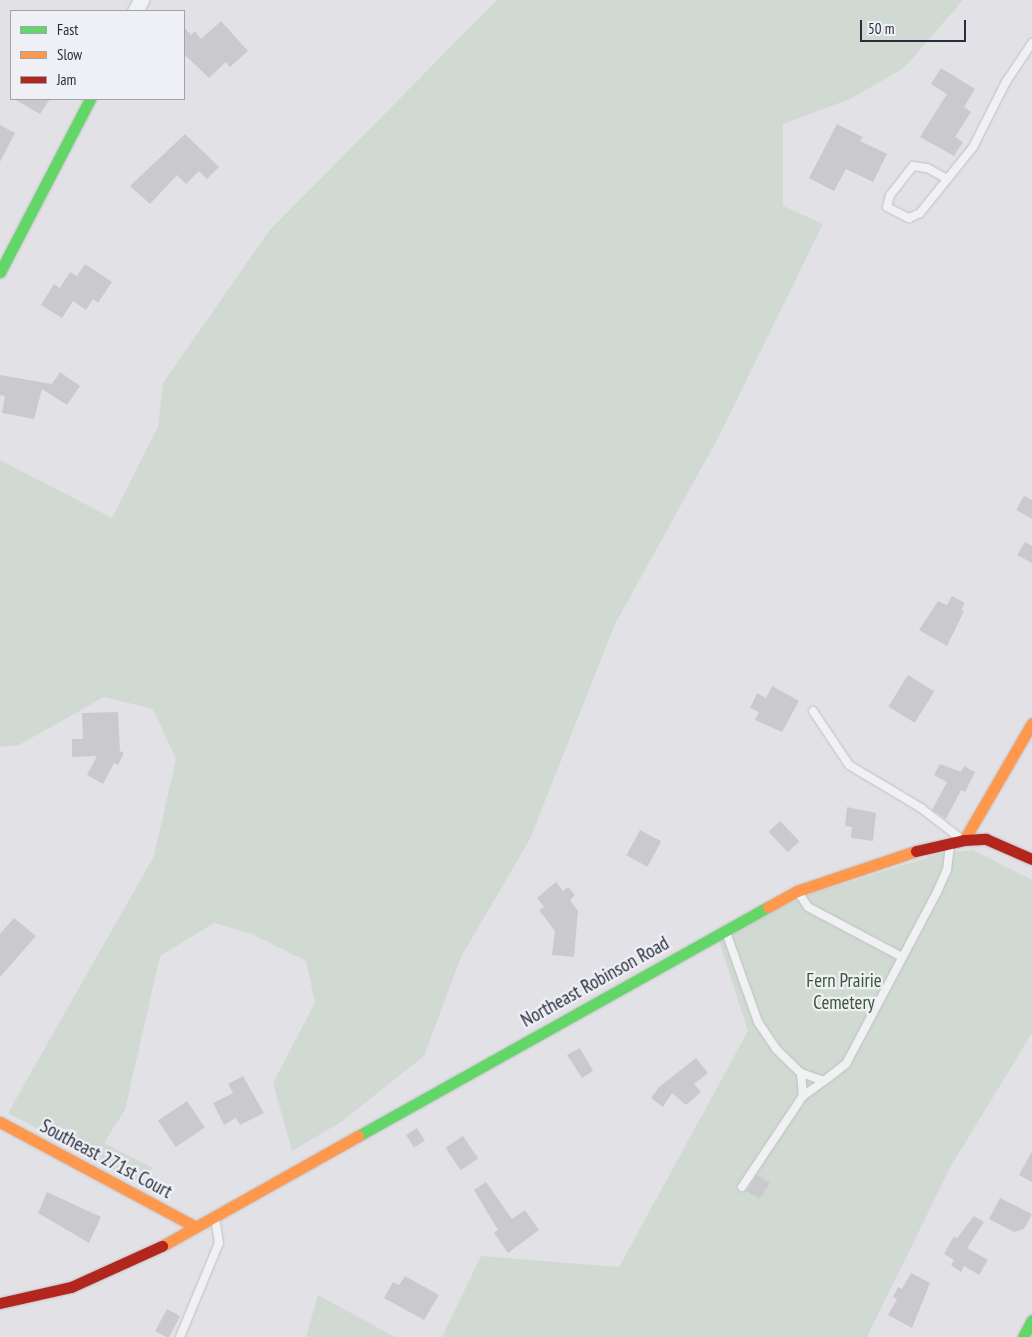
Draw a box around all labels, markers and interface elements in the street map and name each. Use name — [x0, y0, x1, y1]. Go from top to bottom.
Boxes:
legend — [10, 10, 185, 100]
scale bar — [862, 10, 968, 42]
text: 50 m — [868, 19, 894, 38]
text: Fast — [57, 20, 78, 39]
text: Slow — [57, 45, 82, 64]
text: Jam — [57, 70, 76, 89]
street label: Northeast Robinson Road — [517, 932, 673, 1032]
park label: Fern Prairie Cemetery — [806, 970, 882, 1014]
street label: Southeast 271st Court — [36, 1115, 176, 1203]

